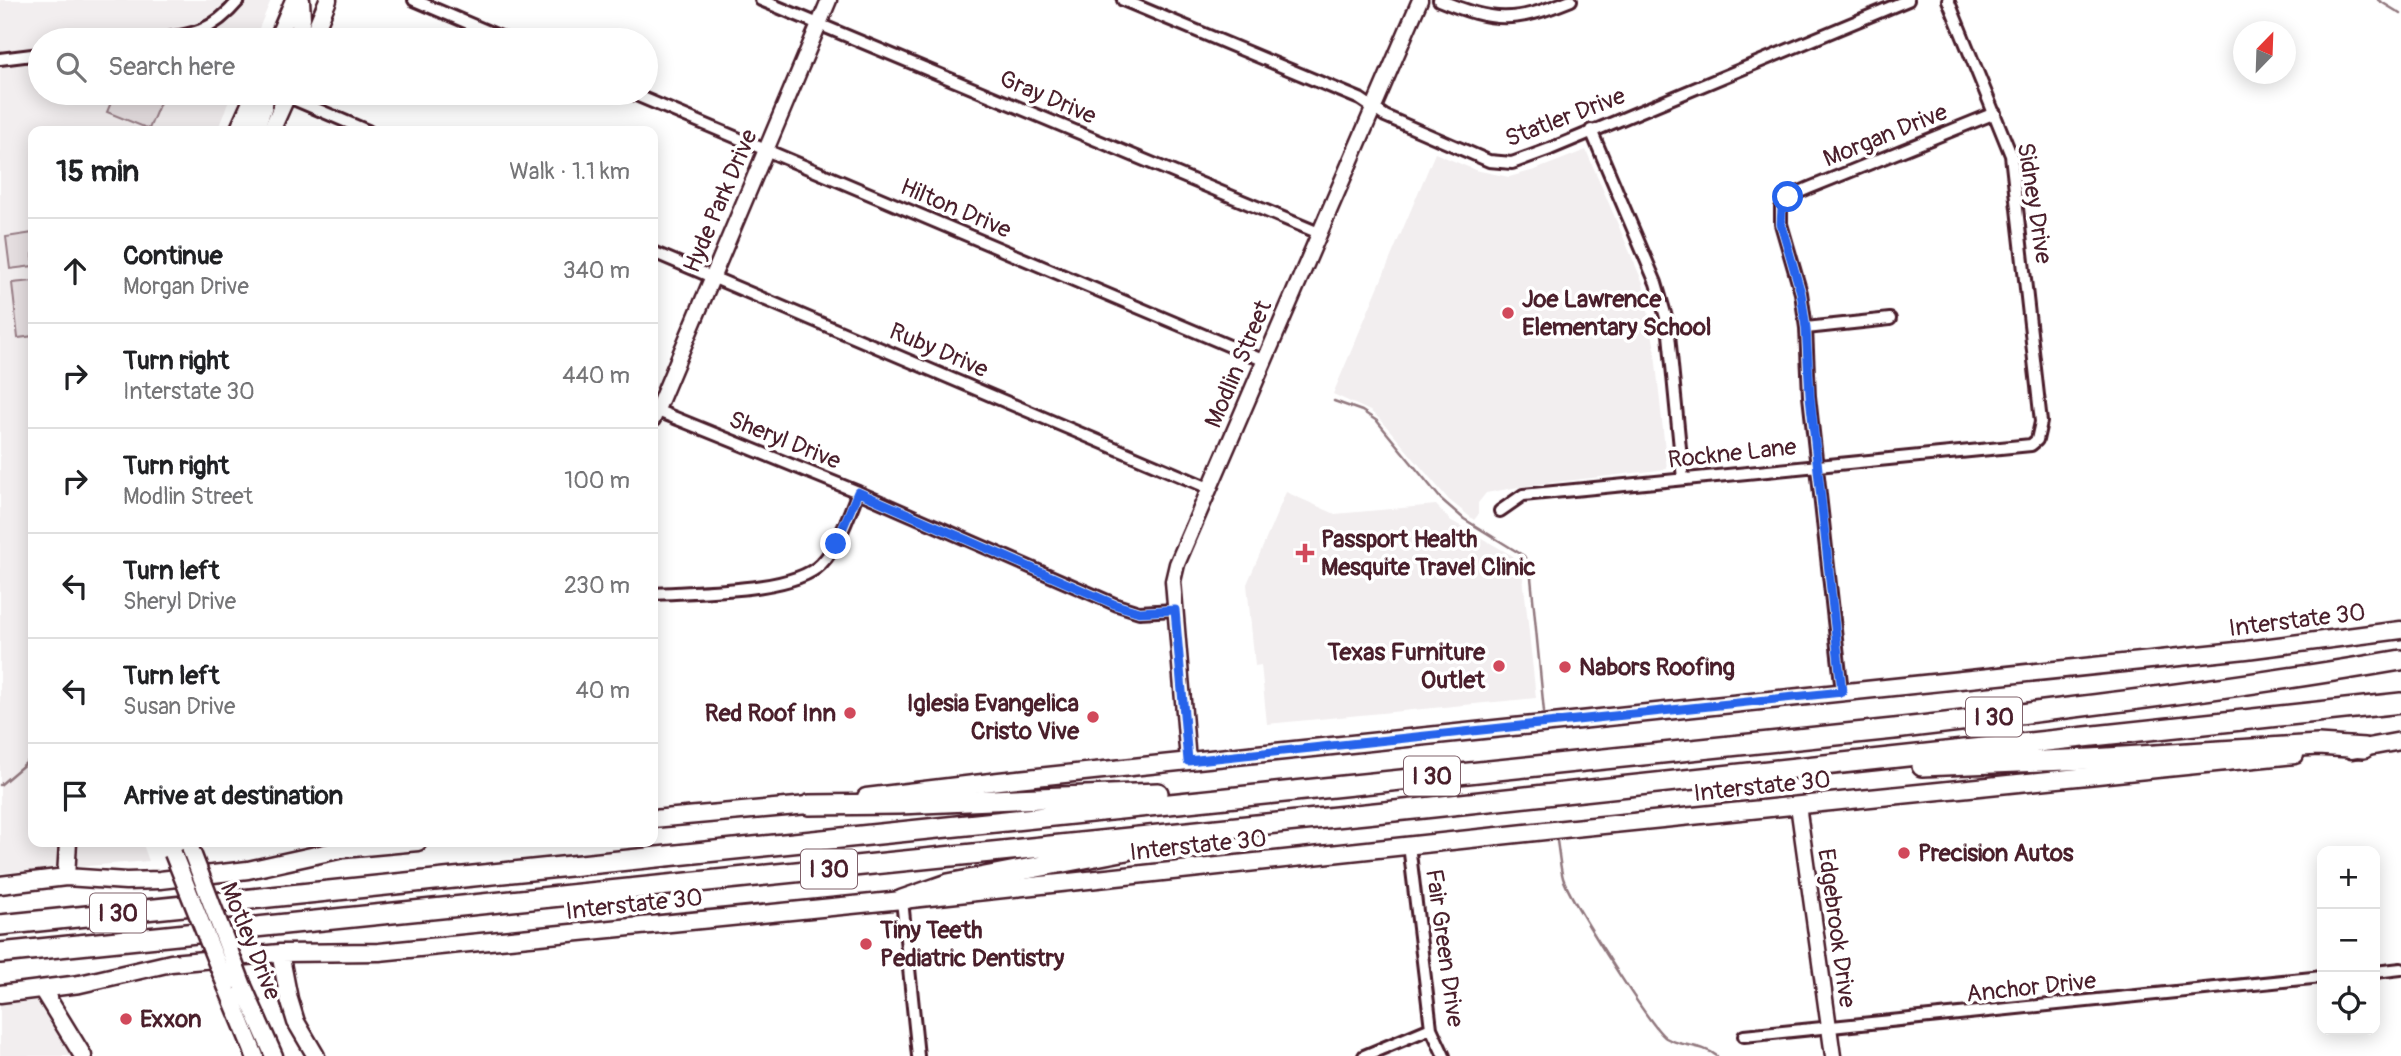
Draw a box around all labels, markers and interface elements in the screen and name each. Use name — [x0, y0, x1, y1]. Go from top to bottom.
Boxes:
north arrow — [2233, 21, 2296, 84]
search box — [28, 28, 658, 105]
icon: search — [52, 48, 90, 86]
text: Search here — [108, 51, 235, 83]
street label: Gray Drive — [995, 64, 1101, 131]
street label: Statler Drive — [1501, 81, 1630, 154]
street label: Morgan Drive — [1819, 97, 1952, 173]
street label: Hyde Park Drive — [677, 125, 764, 277]
street label: Sidney Drive — [2011, 140, 2058, 266]
text: 15 min — [56, 153, 139, 190]
text: Walk · 1.1 km — [509, 157, 630, 186]
street label: Hilton Drive — [896, 172, 1016, 245]
route start — [1772, 181, 1803, 212]
text: Continue — [123, 240, 223, 272]
icon: ahead — [56, 252, 94, 290]
text: 340 m — [563, 256, 630, 285]
text: Morgan Drive — [123, 272, 249, 301]
place label: Joe Lawrence Elementary School — [1522, 285, 1712, 342]
street label: Modlin Street — [1199, 296, 1278, 432]
marker: Joe Lawrence Elementary School — [1500, 305, 1516, 321]
street label: Ruby Drive — [885, 317, 993, 384]
text: Turn right — [123, 345, 229, 377]
icon: right — [56, 357, 94, 395]
text: 440 m — [562, 361, 630, 390]
text: Interstate 30 — [123, 377, 255, 406]
street label: Sheryl Drive — [725, 405, 845, 476]
street label: Rockne Lane — [1666, 432, 1798, 475]
text: Turn right — [123, 450, 229, 482]
icon: right — [56, 462, 94, 500]
text: 100 m — [564, 466, 630, 495]
text: Modlin Street — [123, 482, 253, 511]
place label: Passport Health Mesquite Travel Clinic — [1321, 525, 1536, 582]
route end — [820, 528, 851, 559]
marker: Passport Health Mesquite Travel Clinic — [1295, 543, 1315, 563]
text: Turn left — [123, 555, 219, 587]
icon: left — [56, 567, 94, 605]
text: 230 m — [564, 571, 630, 600]
text: Sheryl Drive — [123, 587, 236, 616]
street label: Interstate 30 — [2227, 598, 2367, 643]
place label: Texas Furniture Outlet — [1327, 638, 1486, 695]
place label: Nabors Roofing — [1579, 653, 1735, 682]
marker: Texas Furniture Outlet — [1491, 658, 1507, 674]
marker: Nabors Roofing — [1557, 659, 1573, 675]
text: Turn left — [123, 660, 219, 692]
icon: left — [56, 672, 94, 710]
text: 40 m — [576, 676, 630, 705]
place label: Iglesia Evangelica Cristo Vive — [907, 689, 1080, 746]
text: Susan Drive — [123, 692, 235, 721]
road number: I 30 — [1966, 698, 2022, 736]
place label: Red Roof Inn — [705, 699, 836, 728]
marker: Red Roof Inn — [842, 705, 858, 721]
marker: Iglesia Evangelica Cristo Vive — [1085, 709, 1101, 725]
road number: I 30 — [1404, 756, 1460, 796]
street label: Interstate 30 — [1692, 765, 1832, 808]
icon: arrive — [56, 777, 94, 815]
text: Arrive at destination — [123, 780, 343, 812]
street label: Interstate 30 — [1128, 824, 1268, 867]
place label: Precision Autos — [1918, 839, 2074, 868]
marker: Precision Autos — [1896, 845, 1912, 861]
map controls — [2317, 846, 2380, 1035]
button: + — [2317, 846, 2380, 909]
street label: Edgebrook Drive — [1811, 847, 1862, 1010]
road number: I 30 — [801, 849, 857, 888]
street label: Fair Green Drive — [1419, 867, 1470, 1029]
street label: Motley Drive — [214, 878, 287, 1004]
street label: Interstate 30 — [564, 883, 704, 926]
road number: I 30 — [90, 893, 146, 932]
button: − — [2317, 909, 2380, 972]
place label: Tiny Teeth Pediatric Dentistry — [879, 916, 1065, 973]
marker: Tiny Teeth Pediatric Dentistry — [858, 936, 874, 952]
street label: Anchor Drive — [1965, 966, 2098, 1009]
button: locate — [2317, 972, 2380, 1035]
place label: Exxon — [140, 1005, 202, 1034]
marker: Exxon — [118, 1011, 134, 1027]

